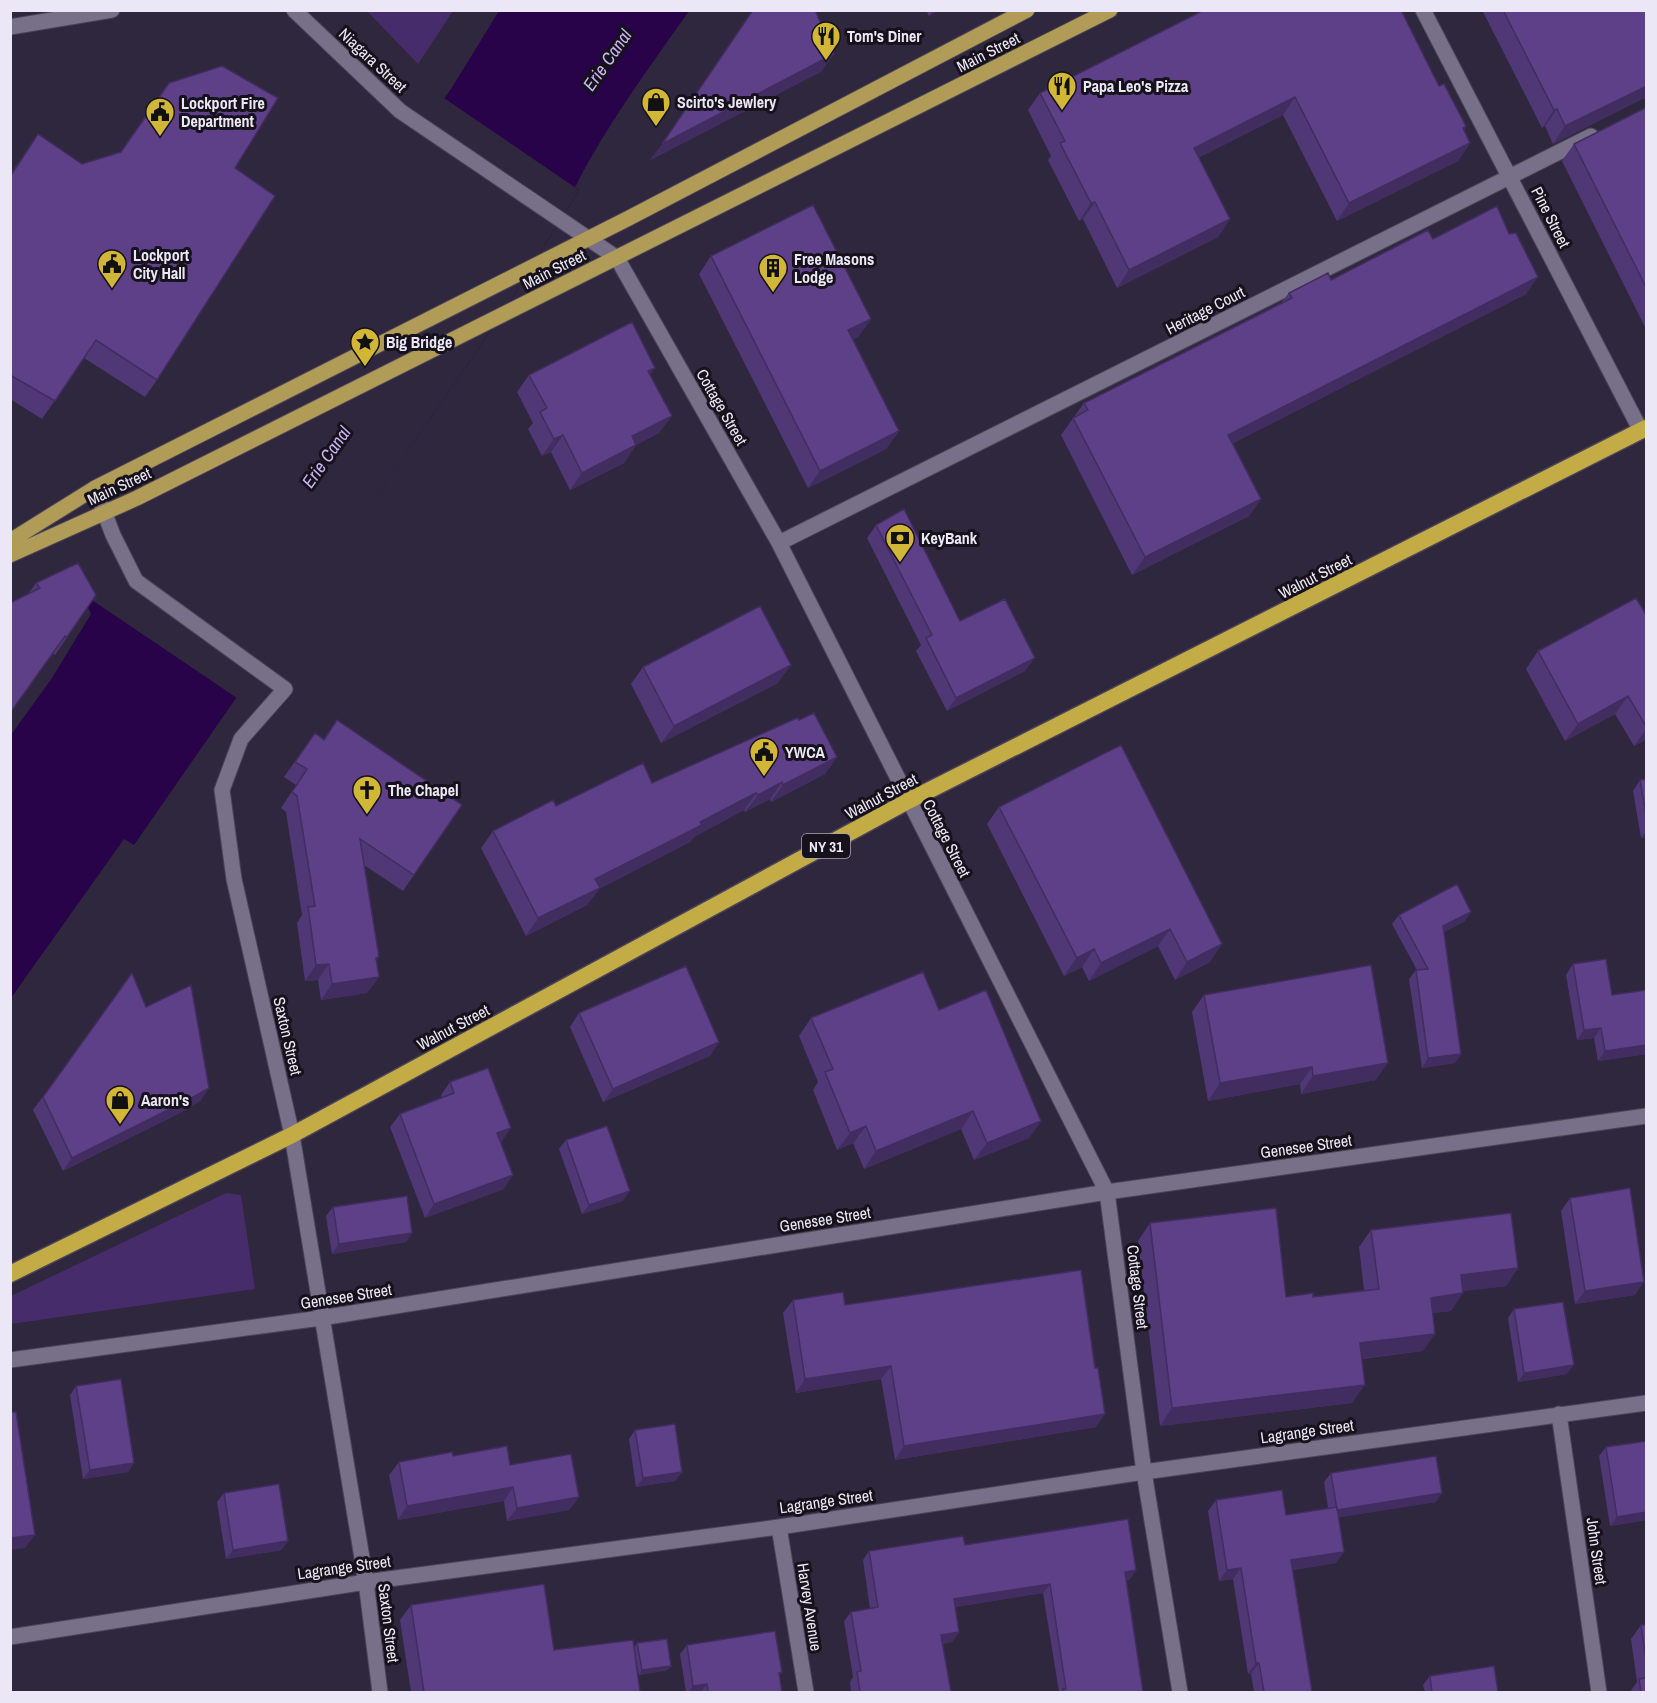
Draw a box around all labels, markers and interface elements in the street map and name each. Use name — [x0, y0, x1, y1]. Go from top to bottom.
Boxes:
restaurant icon: Tom's Diner — [810, 20, 842, 62]
street label: Niagara Street — [334, 23, 412, 97]
water label: Erie Canal — [577, 24, 638, 96]
place label: Tom's Diner — [847, 25, 922, 47]
street label: Main Street — [953, 27, 1024, 77]
restaurant icon: Papa Leo's Pizza — [1046, 70, 1078, 112]
place label: Papa Leo's Pizza — [1083, 75, 1189, 97]
shop icon: Scirto's Jewlery — [640, 86, 672, 128]
place label: Scirto's Jewlery — [677, 91, 777, 113]
place label: Lockport Fire Department — [181, 92, 265, 132]
public building icon: Lockport Fire Department — [144, 96, 176, 138]
street label: Pine Street — [1526, 183, 1576, 252]
place label: Lockport City Hall — [133, 244, 190, 284]
street label: Main Street — [519, 244, 590, 294]
public building icon: Lockport City Hall — [96, 248, 128, 290]
place label: Free Masons Lodge — [794, 248, 874, 288]
building icon: Free Masons Lodge — [757, 252, 789, 294]
street label: Heritage Court — [1162, 281, 1249, 339]
place icon: Big Bridge — [349, 326, 381, 368]
place label: Big Bridge — [386, 331, 452, 353]
street label: Cottage Street — [691, 365, 753, 449]
water label: Erie Canal — [296, 421, 357, 493]
street label: Main Street — [84, 462, 155, 510]
bank icon: KeyBank — [884, 522, 916, 564]
place label: KeyBank — [921, 527, 978, 549]
street label: Walnut Street — [1275, 548, 1356, 604]
public building icon: YWCA — [748, 736, 780, 778]
place label: YWCA — [785, 741, 826, 763]
street label: Walnut Street — [841, 768, 921, 824]
church icon: The Chapel — [351, 774, 383, 816]
place label: The Chapel — [388, 779, 459, 801]
street label: Cottage Street — [918, 795, 976, 881]
road number: NY 31 — [802, 834, 850, 858]
street label: Saxton Street — [268, 995, 308, 1078]
street label: Walnut Street — [413, 999, 493, 1055]
shop icon: Aaron's — [104, 1084, 136, 1126]
place label: Aaron's — [141, 1089, 189, 1111]
street label: Genesee Street — [1259, 1129, 1353, 1163]
street label: Genesee Street — [778, 1201, 872, 1237]
street label: Cottage Street — [1122, 1244, 1154, 1331]
street label: Genesee Street — [299, 1278, 393, 1314]
street label: Lagrange Street — [1259, 1414, 1355, 1448]
street label: Lagrange Street — [778, 1484, 874, 1518]
street label: John Street — [1581, 1516, 1613, 1586]
street label: Lagrange Street — [296, 1550, 392, 1584]
street label: Harvey Avenue — [792, 1561, 828, 1653]
street label: Saxton Street — [373, 1582, 405, 1664]

